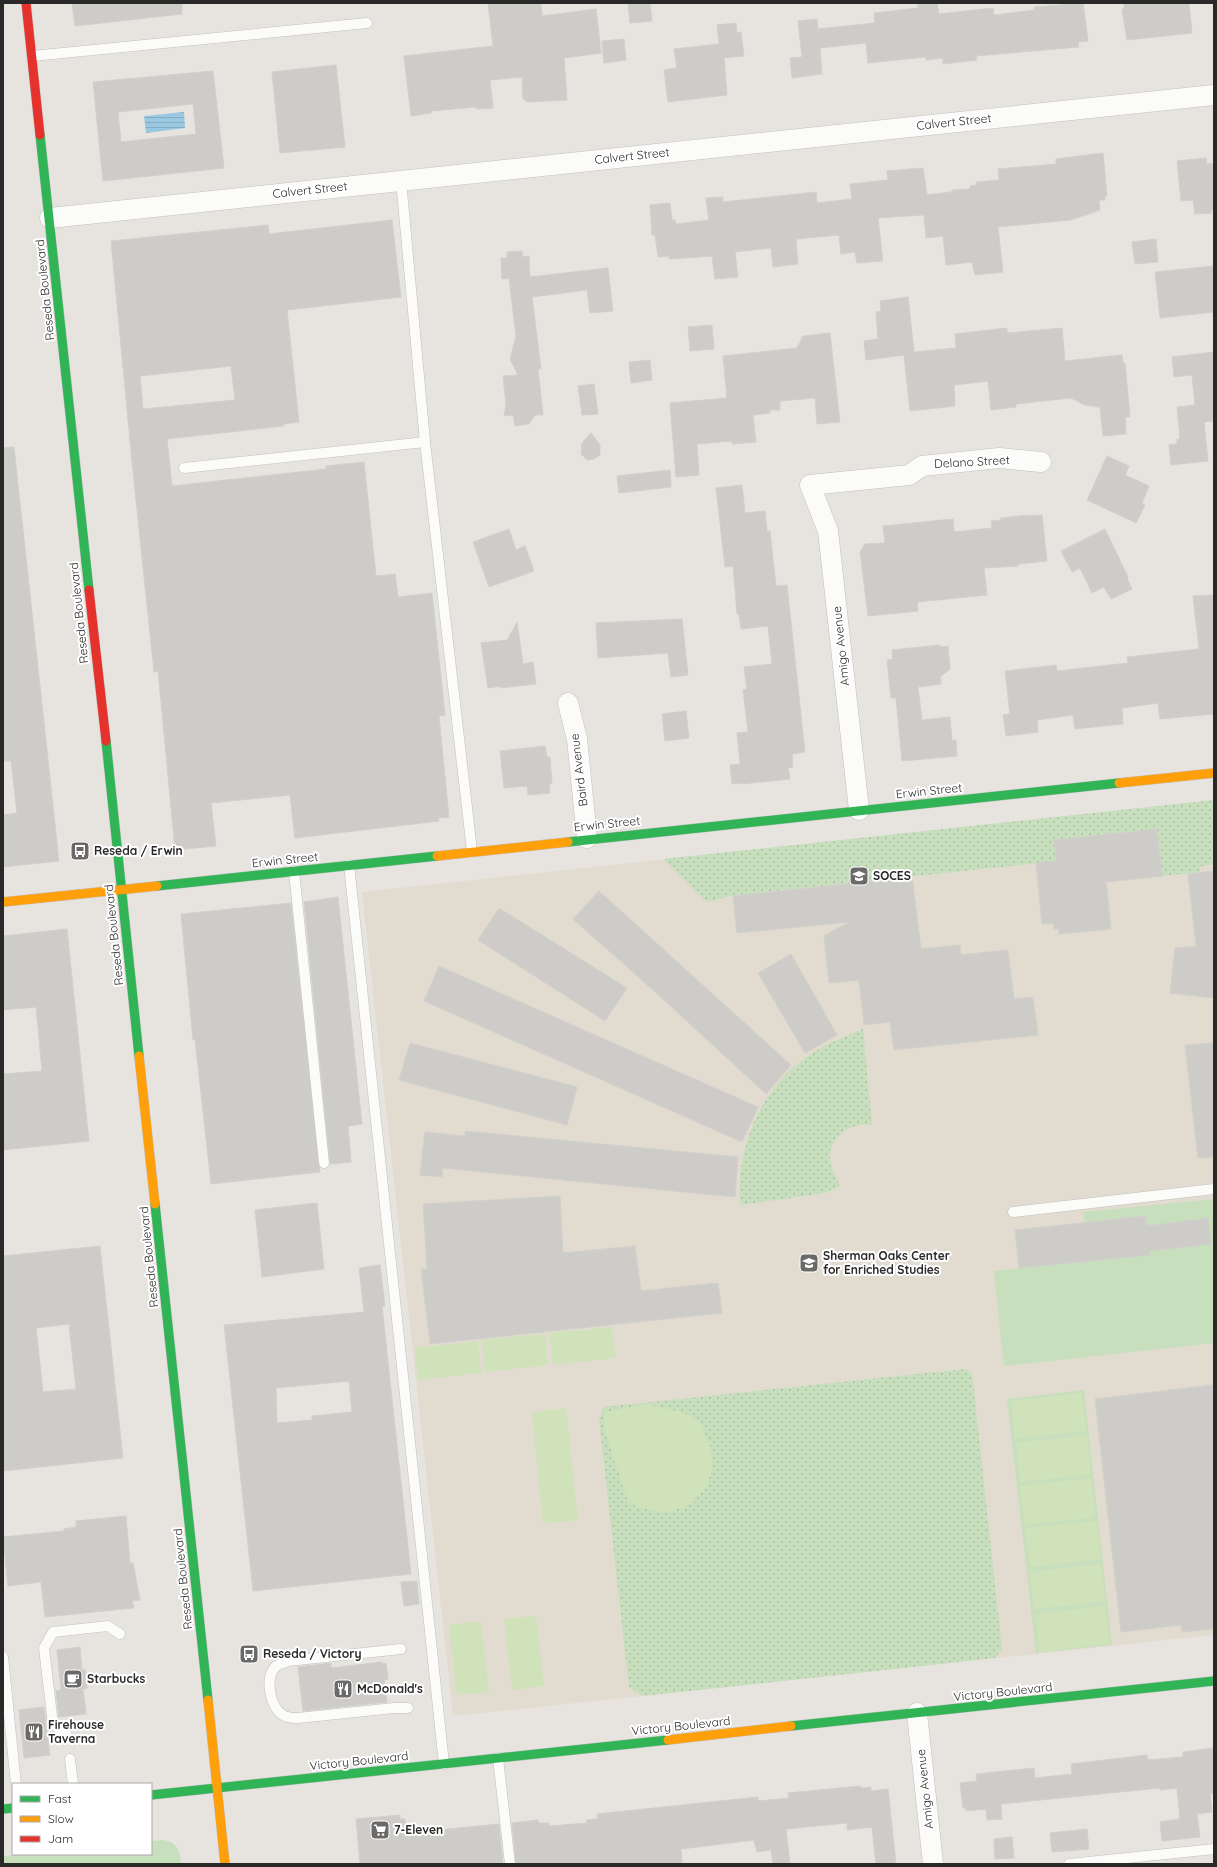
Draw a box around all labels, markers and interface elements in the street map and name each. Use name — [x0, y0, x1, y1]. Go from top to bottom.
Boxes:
street label: Calvert Street — [916, 110, 992, 133]
street label: Calvert Street — [594, 144, 670, 167]
street label: Calvert Street — [272, 178, 348, 201]
street label: Reseda Boulevard — [32, 239, 57, 341]
street label: Delano Street — [934, 452, 1010, 471]
street label: Reseda Boulevard — [66, 562, 91, 664]
street label: Amigo Avenue — [829, 605, 852, 687]
street label: Baird Avenue — [567, 732, 590, 808]
street label: Erwin Street — [895, 780, 963, 801]
street label: Erwin Street — [573, 813, 641, 834]
bus stop icon: Reseda / Erwin — [69, 840, 91, 862]
place label: Reseda / Erwin — [94, 843, 183, 858]
street label: Erwin Street — [251, 849, 319, 870]
school or university icon: SOCES — [848, 865, 870, 887]
place label: SOCES — [873, 868, 911, 883]
street label: Reseda Boulevard — [101, 884, 126, 986]
street label: Reseda Boulevard — [136, 1206, 161, 1308]
place label: Sherman Oaks Center for Enriched Studies — [823, 1248, 950, 1277]
school or university icon: Sherman Oaks Center for Enriched Studies — [798, 1252, 820, 1274]
street label: Reseda Boulevard — [170, 1528, 195, 1630]
bus stop icon: Reseda / Victory — [238, 1643, 260, 1665]
place label: Reseda / Victory — [263, 1646, 362, 1661]
cafe icon: Starbucks — [62, 1668, 84, 1690]
place label: Starbucks — [87, 1671, 145, 1686]
restaurant icon: McDonald's — [332, 1678, 354, 1700]
street label: Victory Boulevard — [953, 1679, 1053, 1704]
place label: McDonald's — [357, 1681, 423, 1696]
street label: Victory Boulevard — [631, 1713, 731, 1738]
place label: Firehouse Taverna — [48, 1717, 104, 1746]
restaurant icon: Firehouse Taverna — [23, 1721, 45, 1743]
street label: Victory Boulevard — [309, 1748, 409, 1773]
street label: Amigo Avenue — [913, 1748, 936, 1830]
legend — [12, 1783, 152, 1855]
text: Fast — [48, 1791, 72, 1806]
text: Slow — [48, 1811, 74, 1826]
supermarket icon: 7-Eleven — [369, 1819, 391, 1841]
place label: 7-Eleven — [394, 1822, 443, 1837]
text: Jam — [48, 1831, 73, 1846]

